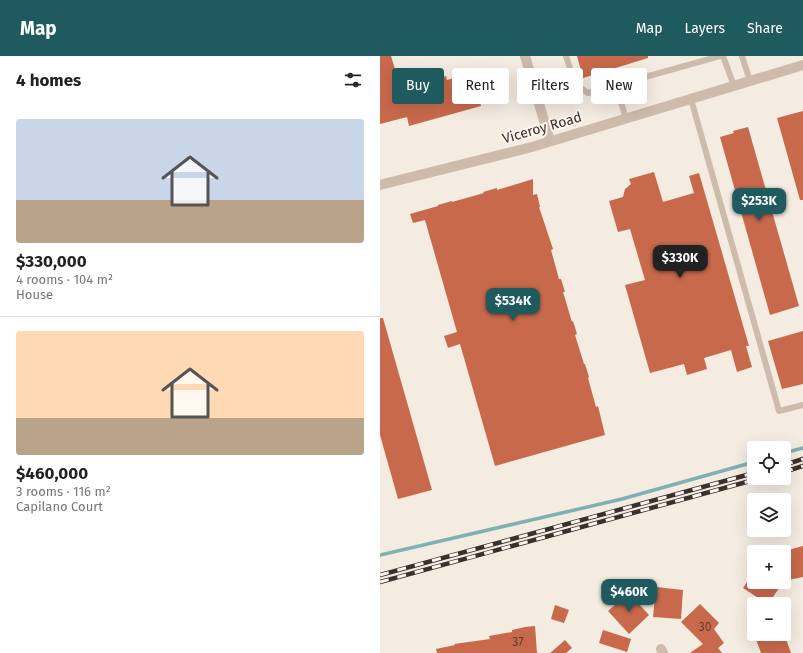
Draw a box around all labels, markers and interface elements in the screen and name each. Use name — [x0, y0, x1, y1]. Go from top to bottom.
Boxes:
text: Map — [20, 17, 57, 40]
text: Map — [636, 20, 662, 37]
text: Layers — [684, 20, 725, 37]
text: Share — [747, 20, 783, 37]
chip: Buy — [392, 68, 444, 104]
chip: Rent — [452, 68, 509, 104]
chip: Filters — [517, 68, 583, 104]
chip: New — [591, 68, 647, 104]
icon: filters — [342, 69, 364, 91]
text: 4 homes — [16, 70, 81, 91]
street label: Viceroy Road — [500, 109, 584, 147]
icon: home — [154, 145, 226, 217]
pin: $253K — [731, 188, 787, 222]
text: $253K — [741, 193, 777, 208]
pin: $330K — [652, 245, 708, 279]
text: $330K — [662, 250, 698, 265]
text: $330,000 — [16, 251, 87, 272]
text: 4 rooms · 104 m² — [16, 272, 113, 287]
text: House — [16, 287, 53, 302]
pin: $534K — [485, 288, 541, 322]
text: $534K — [495, 293, 531, 308]
icon: home — [154, 357, 226, 429]
map controls — [747, 441, 791, 641]
button: locate — [747, 441, 791, 485]
text: $460,000 — [16, 463, 88, 484]
text: 3 rooms · 116 m² — [16, 484, 111, 499]
button: layers — [747, 493, 791, 537]
text: Capilano Court — [16, 499, 103, 514]
button: + — [747, 545, 791, 589]
pin: $460K — [601, 579, 657, 613]
text: $460K — [610, 584, 648, 599]
button: − — [747, 597, 791, 641]
house number: 30 — [699, 620, 712, 634]
house number: 37 — [512, 635, 524, 649]

